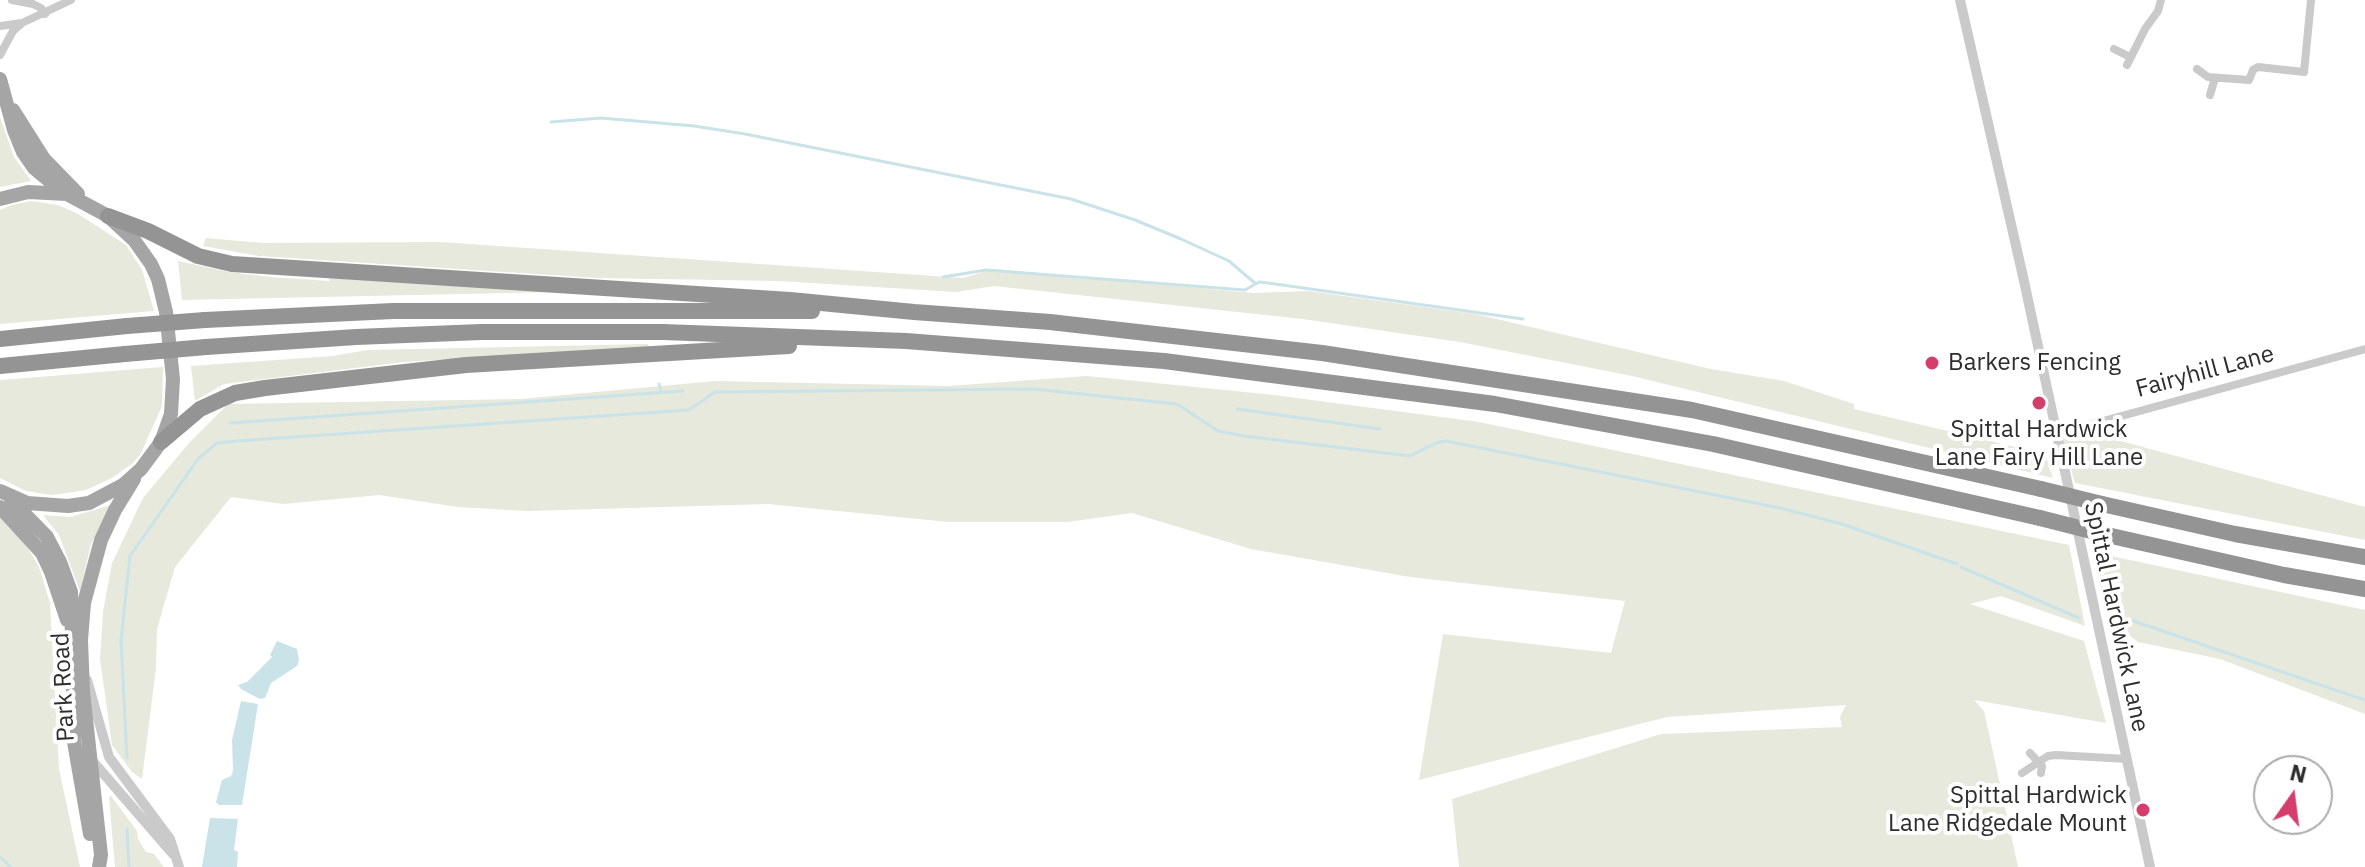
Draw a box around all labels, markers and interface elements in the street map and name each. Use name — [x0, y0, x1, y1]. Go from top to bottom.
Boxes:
street label: Fairyhill Lane — [2133, 340, 2277, 404]
place label: Barkers Fencing — [1948, 349, 2121, 377]
marker: Barkers Fencing — [1923, 354, 1941, 372]
marker: Spittal Hardwick Lane Fairy Hill Lane — [2030, 394, 2048, 412]
place label: Spittal Hardwick Lane Fairy Hill Lane — [1935, 416, 2143, 472]
street label: Spittal Hardwick Lane — [2078, 499, 2154, 735]
street label: Park Road — [47, 632, 81, 742]
north arrow — [2253, 755, 2333, 835]
text: N — [2287, 757, 2310, 789]
place label: Spittal Hardwick Lane Ridgedale Mount — [1888, 782, 2127, 838]
marker: Spittal Hardwick Lane Ridgedale Mount — [2134, 801, 2152, 819]

